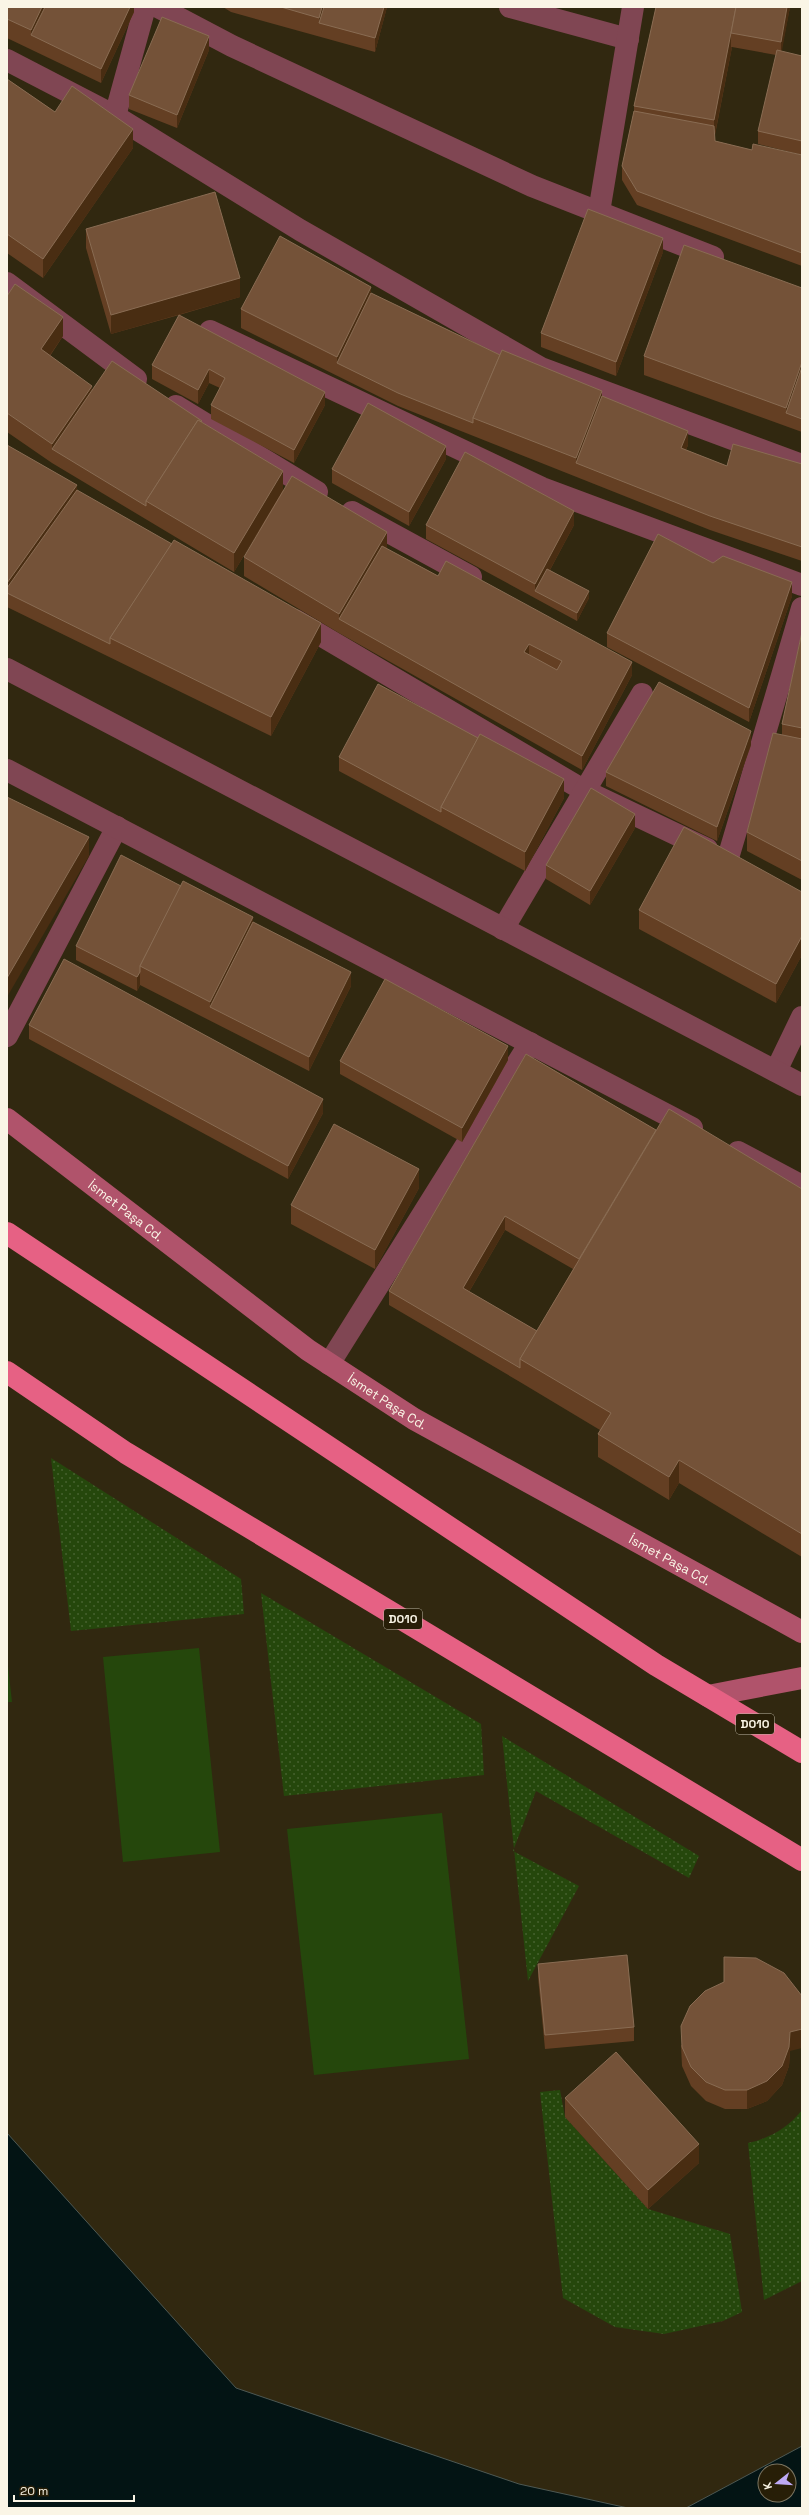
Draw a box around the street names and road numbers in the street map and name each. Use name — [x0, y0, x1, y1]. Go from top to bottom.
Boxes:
street label: İsmet Paşa Cd. — [85, 1176, 167, 1245]
street label: İsmet Paşa Cd. — [344, 1370, 430, 1433]
street label: İsmet Paşa Cd. — [626, 1531, 714, 1589]
road number: D010 — [384, 1609, 422, 1629]
road number: D010 — [736, 1714, 774, 1734]

